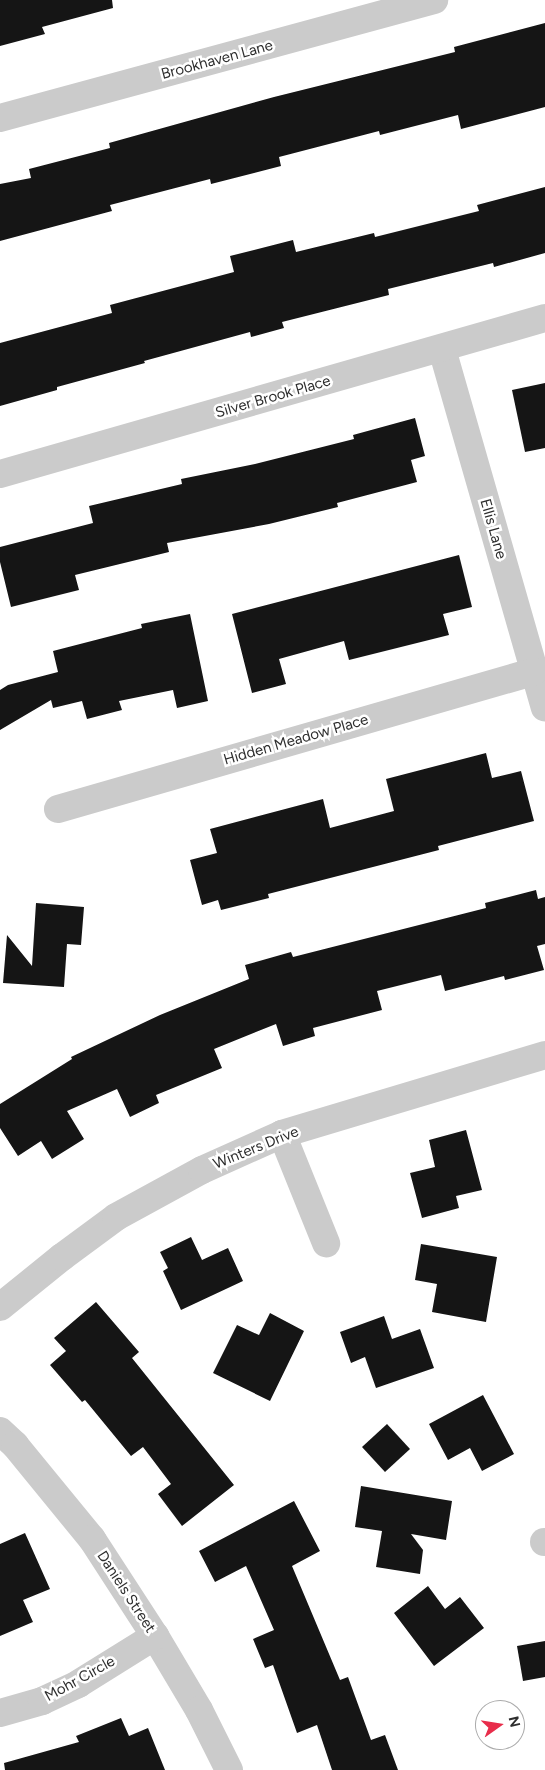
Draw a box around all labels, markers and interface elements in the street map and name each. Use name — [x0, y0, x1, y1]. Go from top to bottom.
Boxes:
street label: Brookhaven Lane — [159, 36, 275, 84]
street label: Silver Brook Place — [213, 372, 333, 422]
street label: Ellis Lane — [476, 497, 510, 561]
street label: Hidden Meadow Place — [222, 711, 370, 769]
street label: Winters Drive — [211, 1123, 301, 1173]
street label: Daniels Street — [93, 1548, 159, 1636]
street label: Mohr Circle — [42, 1652, 118, 1706]
north arrow — [475, 1700, 525, 1750]
text: N — [505, 1715, 524, 1729]

